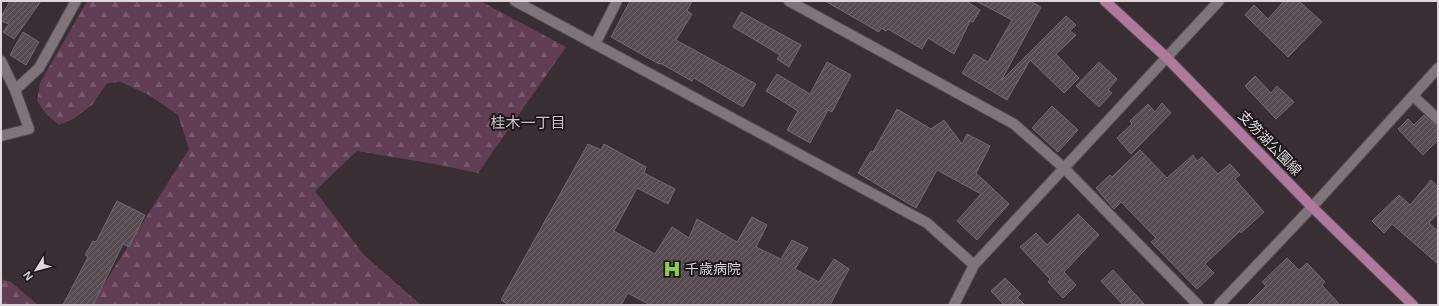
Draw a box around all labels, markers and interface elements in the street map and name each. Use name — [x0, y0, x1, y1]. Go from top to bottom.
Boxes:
street label: 支笏湖公園線 — [1235, 107, 1305, 179]
district label: 桂木一丁目 — [490, 114, 566, 131]
north arrow — [16, 250, 56, 290]
hospital icon: 千歳病院 — [662, 259, 682, 279]
place label: 千歳病院 — [685, 261, 741, 277]
text: N — [21, 269, 35, 283]

